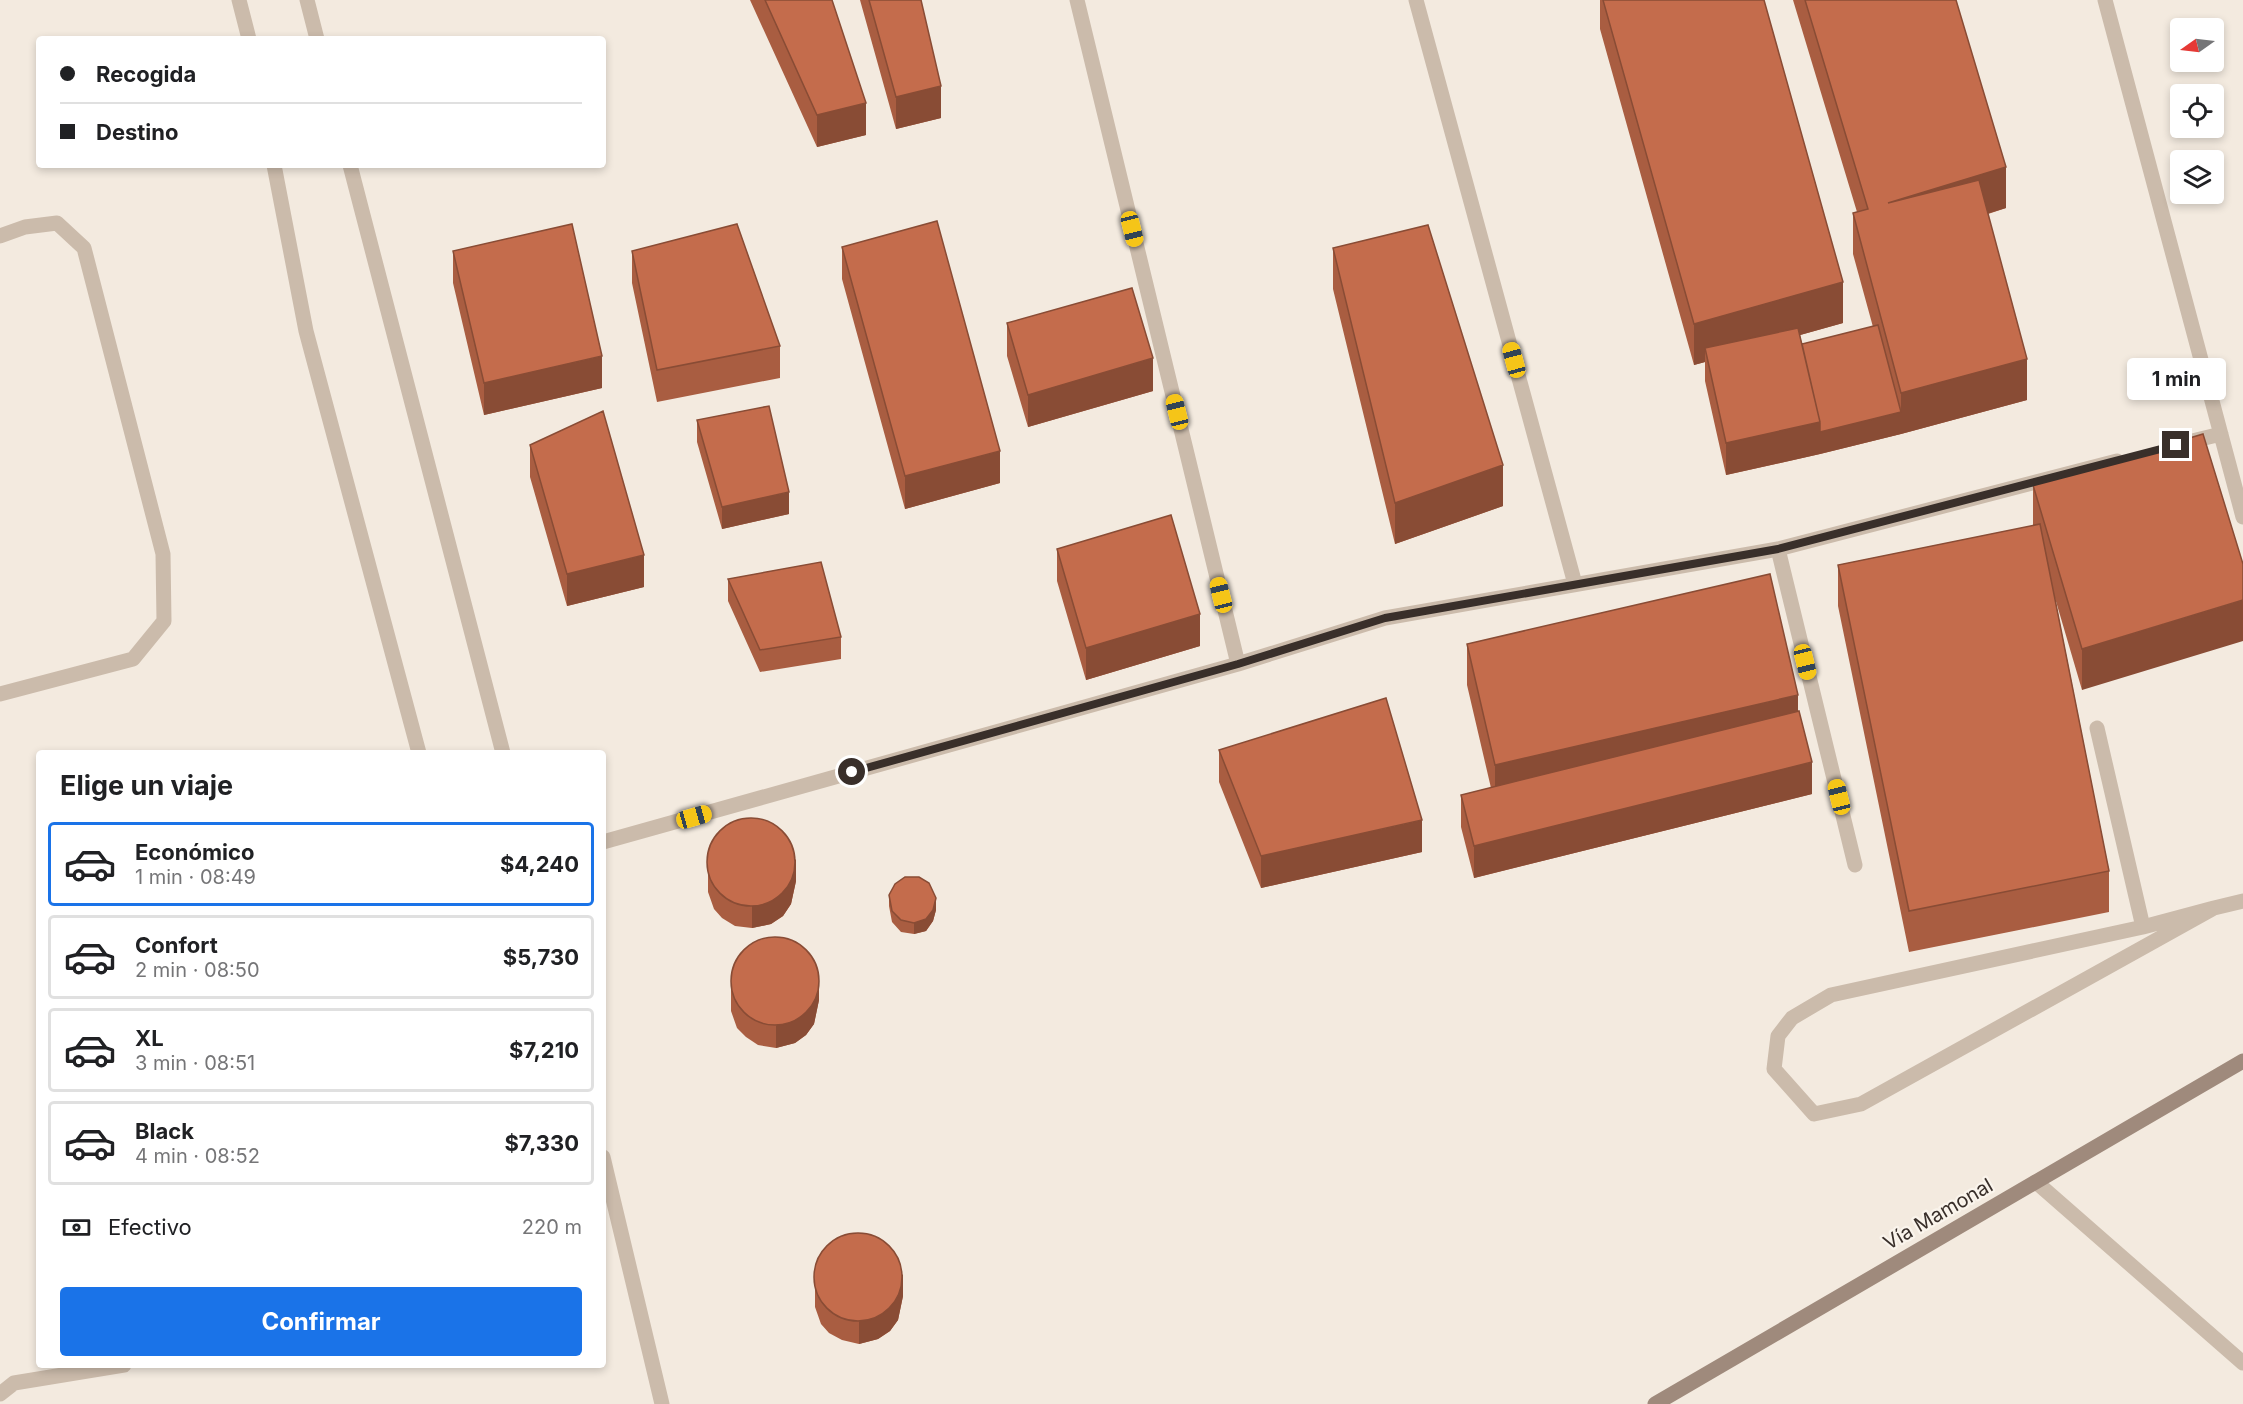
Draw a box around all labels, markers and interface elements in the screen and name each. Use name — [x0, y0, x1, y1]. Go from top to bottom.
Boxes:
north arrow — [2170, 18, 2224, 72]
map controls — [2170, 18, 2224, 204]
text: Recogida — [96, 61, 196, 87]
button: locate — [2170, 84, 2224, 138]
text: Destino — [96, 119, 179, 145]
button: layers — [2170, 150, 2224, 204]
car — [1119, 209, 1145, 249]
car — [1501, 340, 1527, 380]
callout: 1 min — [2126, 358, 2226, 400]
text: 1 min — [2152, 367, 2201, 391]
car — [1164, 392, 1190, 432]
route end — [2162, 431, 2189, 458]
car — [1208, 575, 1234, 615]
car — [1792, 642, 1818, 682]
route start — [838, 758, 865, 785]
text: Elige un viaje — [60, 769, 233, 802]
car — [1826, 777, 1852, 817]
car — [674, 803, 714, 831]
icon: car — [63, 837, 117, 891]
text: Económico — [135, 839, 254, 865]
text: $4,240 — [500, 851, 579, 877]
text: 1 min · 08:49 — [135, 865, 256, 889]
icon: car — [63, 930, 117, 984]
text: Confort — [135, 932, 218, 958]
text: $5,730 — [503, 944, 579, 970]
text: 2 min · 08:50 — [135, 958, 260, 982]
icon: car — [63, 1023, 117, 1077]
text: XL — [135, 1025, 164, 1051]
text: $7,210 — [509, 1037, 579, 1063]
text: 3 min · 08:51 — [135, 1051, 255, 1075]
icon: car — [63, 1116, 117, 1170]
text: Black — [135, 1118, 194, 1144]
text: $7,330 — [504, 1130, 579, 1156]
text: 4 min · 08:52 — [135, 1144, 260, 1168]
street label: Vía Mamonal — [1879, 1173, 1997, 1255]
icon: cash — [60, 1211, 93, 1244]
text: Efectivo — [108, 1214, 192, 1240]
text: 220 m — [522, 1215, 582, 1239]
button: Confirmar — [60, 1287, 582, 1356]

